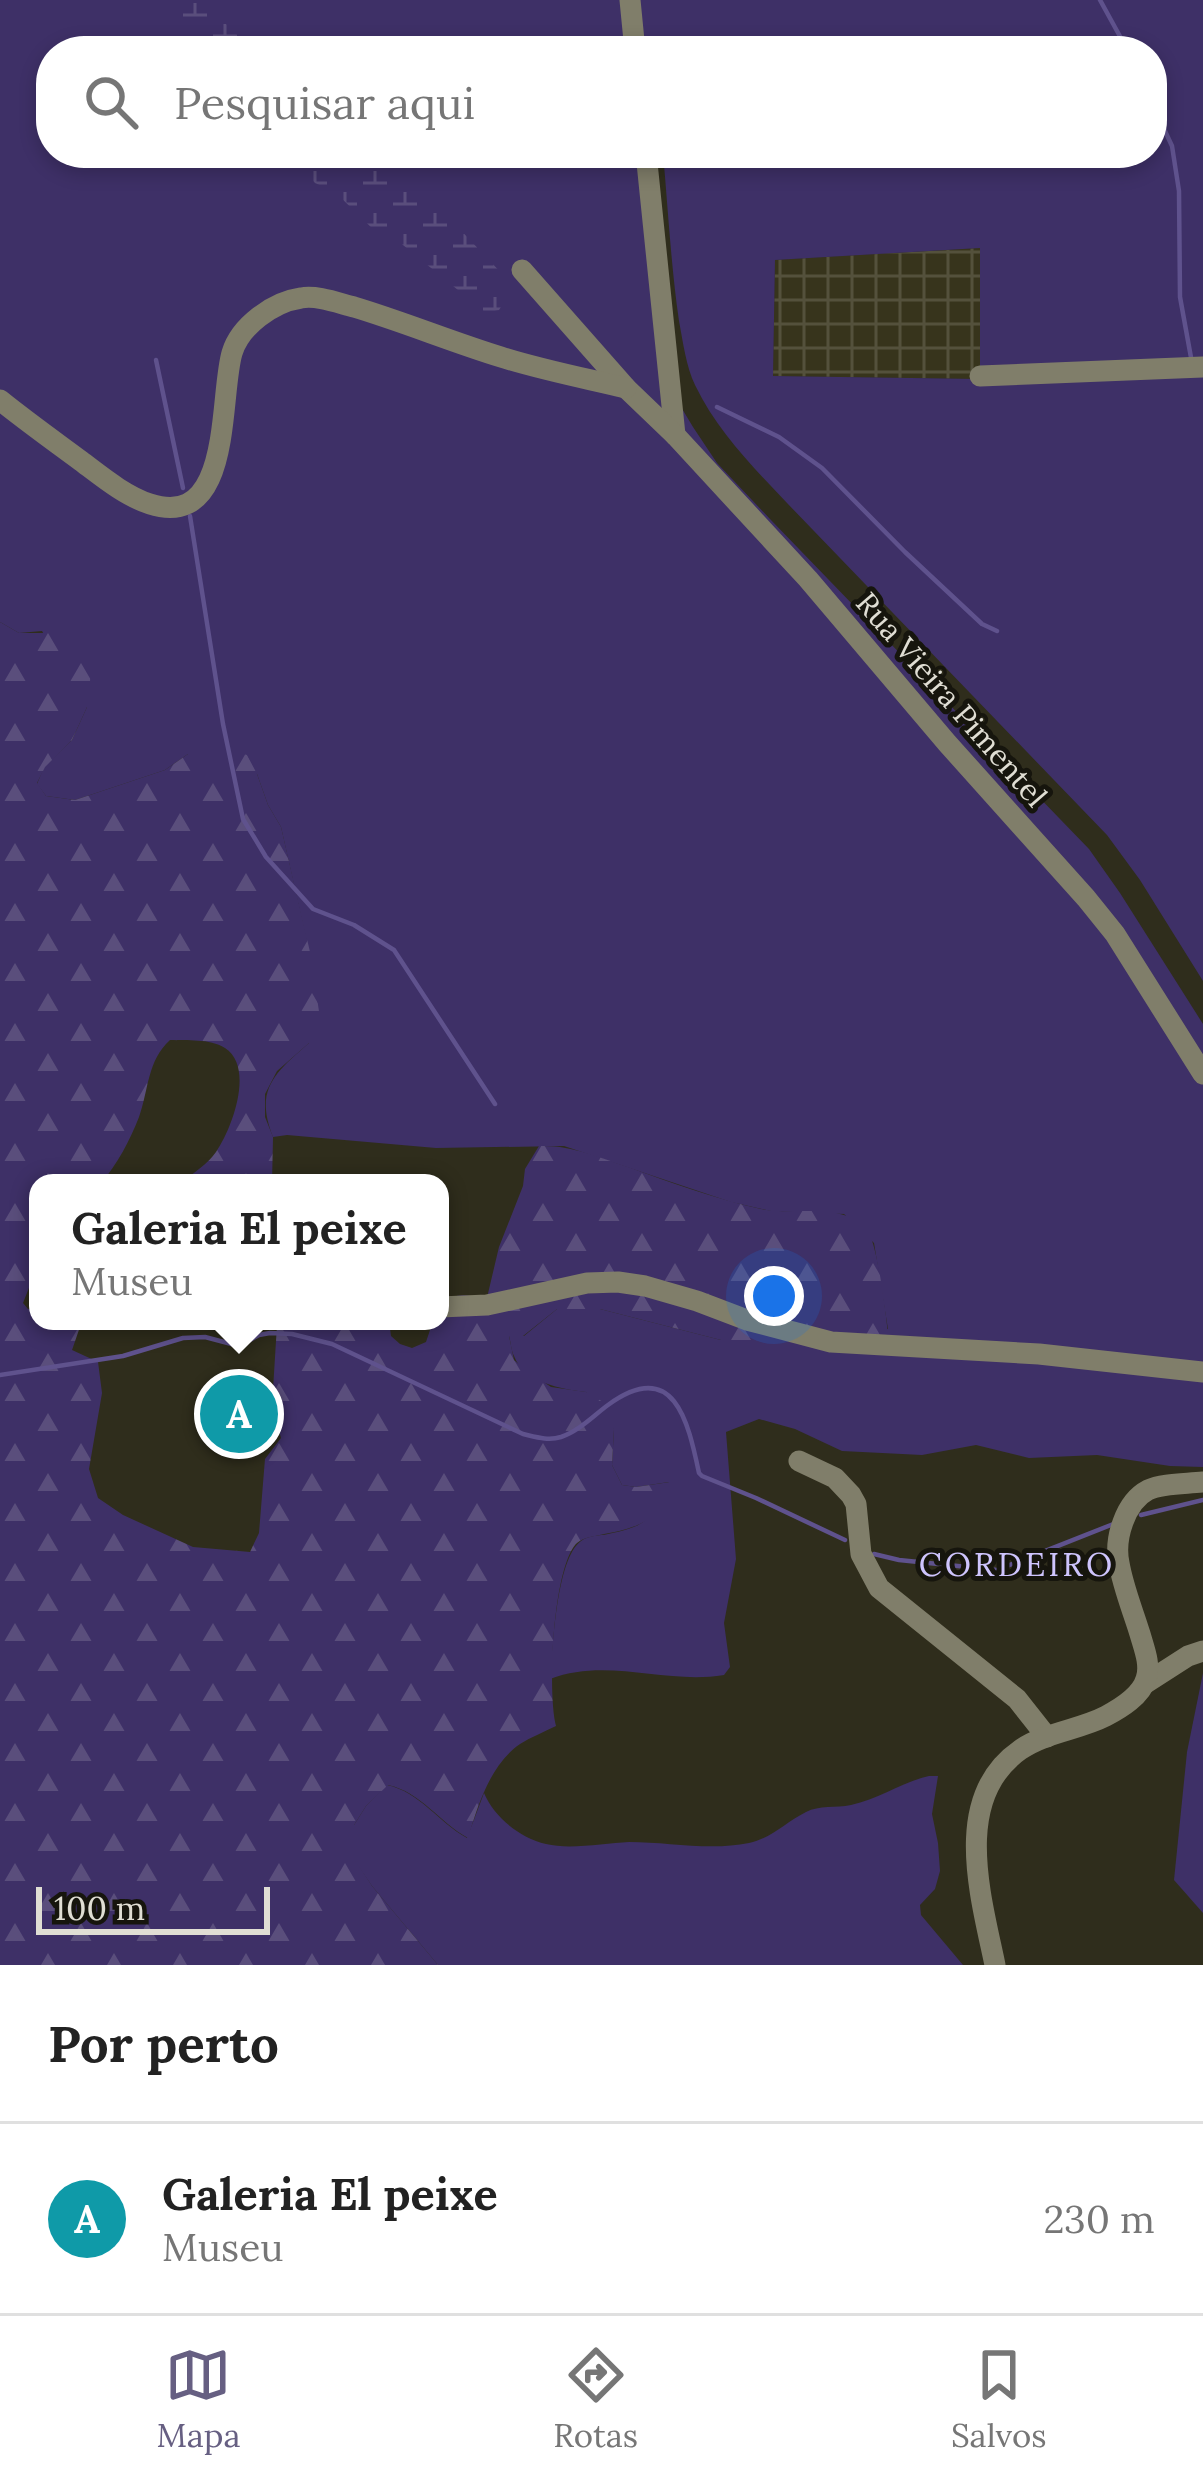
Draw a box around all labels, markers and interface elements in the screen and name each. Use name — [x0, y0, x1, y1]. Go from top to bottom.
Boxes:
search box — [36, 36, 1167, 168]
icon: search — [78, 69, 144, 135]
text: Pesquisar aqui — [174, 74, 475, 131]
street label: Rua Vieira Pimentel — [848, 584, 1055, 815]
popup — [29, 1174, 449, 1330]
text: Galeria El peixe — [71, 1199, 407, 1256]
text: Museu — [71, 1256, 193, 1306]
your location — [744, 1266, 804, 1326]
pin: A — [200, 1369, 278, 1459]
district label: CORDEIRO — [919, 1543, 1115, 1585]
scale bar — [36, 1881, 270, 1934]
text: 100 m — [54, 1887, 145, 1929]
text: Por perto — [48, 2011, 279, 2076]
text: Galeria El peixe — [162, 2165, 498, 2222]
text: A — [74, 2194, 100, 2244]
text: 230 m — [1044, 2194, 1155, 2244]
text: Museu — [162, 2222, 284, 2272]
tab: Mapa — [156, 2342, 240, 2456]
tab: Rotas — [553, 2342, 638, 2456]
tab: Salvos — [951, 2342, 1047, 2456]

